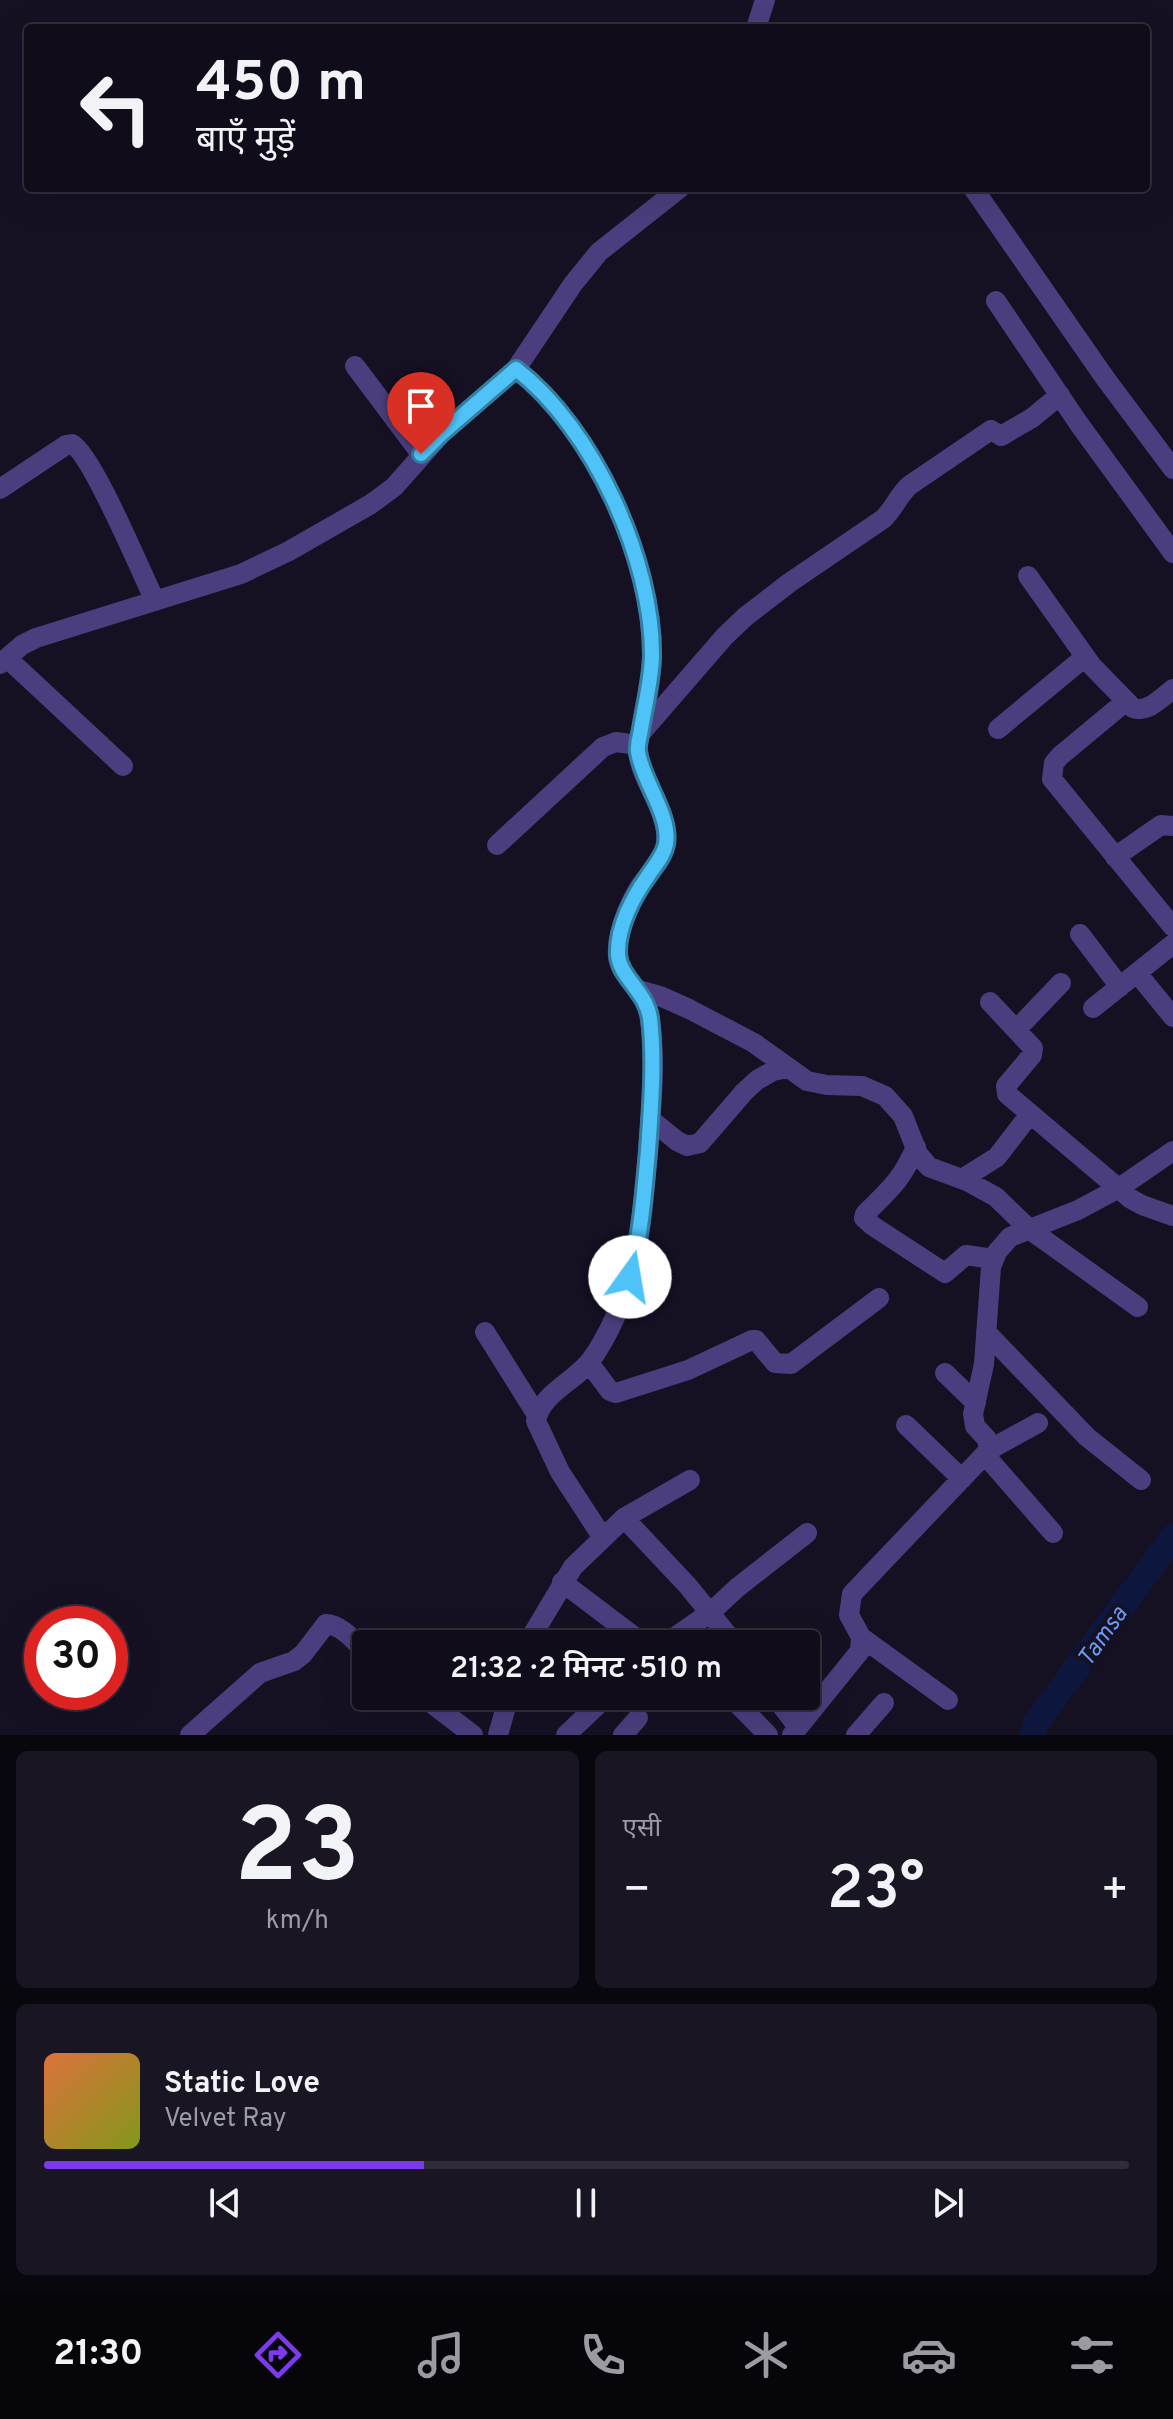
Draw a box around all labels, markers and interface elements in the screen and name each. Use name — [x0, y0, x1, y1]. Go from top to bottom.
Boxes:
text: 450 m — [196, 50, 366, 120]
icon: left — [64, 56, 168, 160]
text: बाएँ मुड़ें — [196, 119, 295, 165]
pin — [387, 372, 455, 454]
icon: arrive — [399, 384, 443, 428]
position arrow — [588, 1235, 672, 1319]
water label: Tamsa — [1072, 1601, 1135, 1673]
speed limit sign: 30 — [24, 1606, 128, 1710]
text: 21:32 · 2 मिनट · 510 m — [450, 1651, 722, 1688]
text: 23 — [234, 1787, 360, 1919]
text: एसी — [623, 1813, 661, 1846]
text: 23° — [827, 1854, 925, 1930]
text: − — [623, 1864, 651, 1920]
text: + — [1101, 1864, 1129, 1920]
text: km/h — [266, 1905, 329, 1938]
text: Static Love — [164, 2066, 320, 2103]
text: Velvet Ray — [164, 2103, 287, 2136]
icon: previous — [203, 2181, 247, 2225]
icon: pause — [564, 2181, 608, 2225]
icon: next — [926, 2181, 970, 2225]
icon: directions — [250, 2327, 306, 2383]
icon: music — [413, 2327, 469, 2383]
icon: phone — [575, 2327, 631, 2383]
icon: climate — [738, 2327, 794, 2383]
icon: car — [901, 2327, 957, 2383]
icon: filters — [1064, 2327, 1120, 2383]
text: 21:30 — [53, 2332, 143, 2378]

